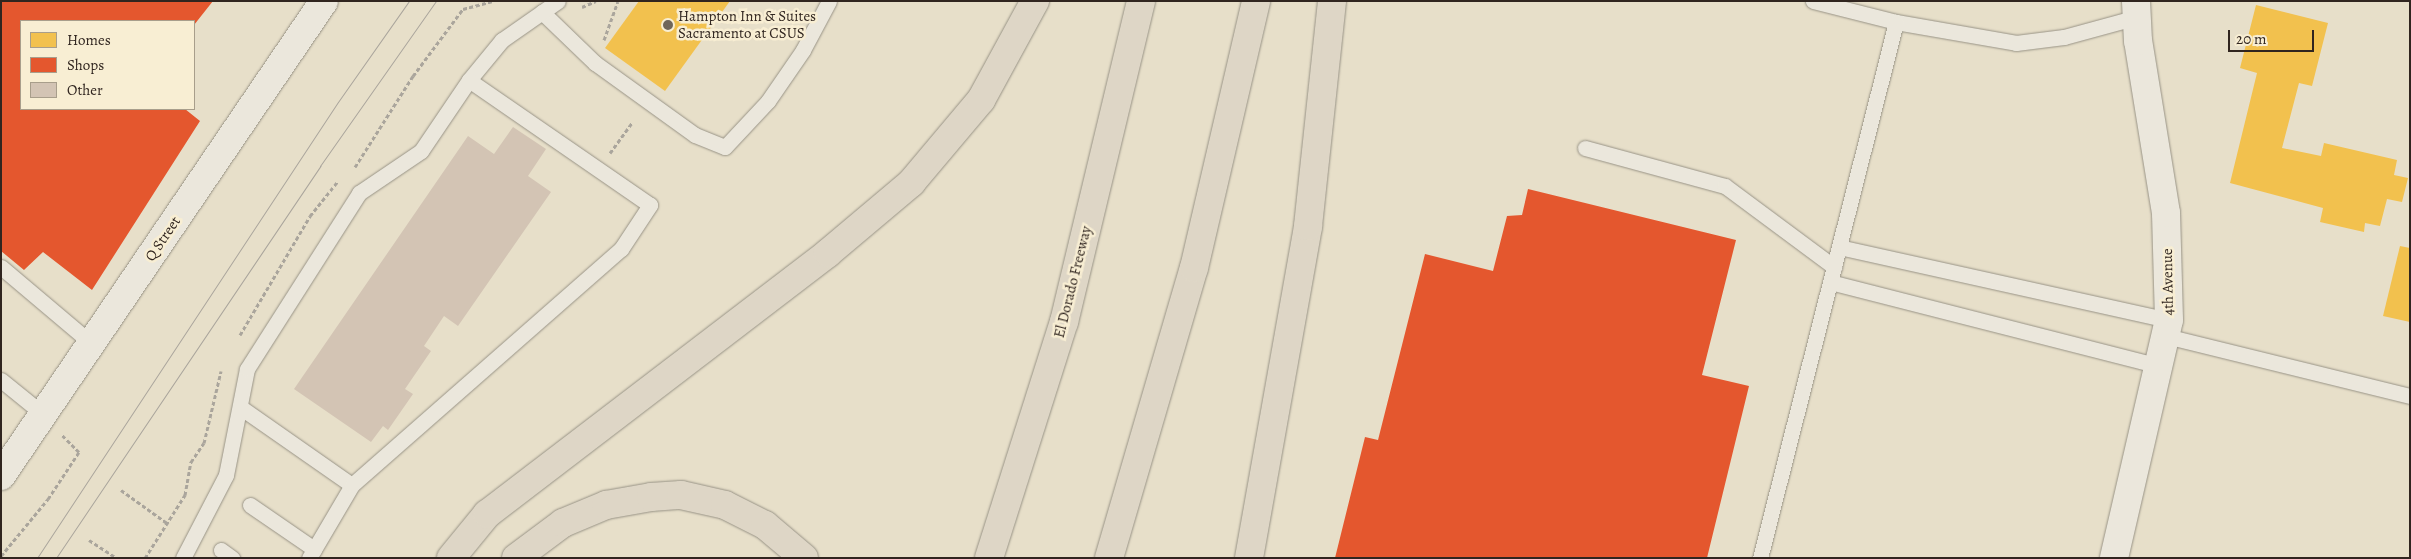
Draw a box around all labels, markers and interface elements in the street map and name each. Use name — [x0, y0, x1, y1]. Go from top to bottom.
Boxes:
place label: Hampton Inn & Suites Sacramento at CSUS — [678, 7, 816, 42]
marker: Hampton Inn & Suites Sacramento at CSUS — [662, 19, 674, 31]
legend — [20, 20, 195, 110]
scale bar — [2231, 20, 2317, 52]
text: 20 m — [2236, 29, 2267, 49]
text: Homes — [67, 30, 111, 50]
text: Shops — [67, 55, 104, 75]
text: Other — [67, 80, 103, 100]
street label: Q Street — [141, 213, 185, 265]
street label: El Dorado Freeway — [1050, 224, 1096, 340]
street label: 4th Avenue — [2158, 248, 2178, 316]

